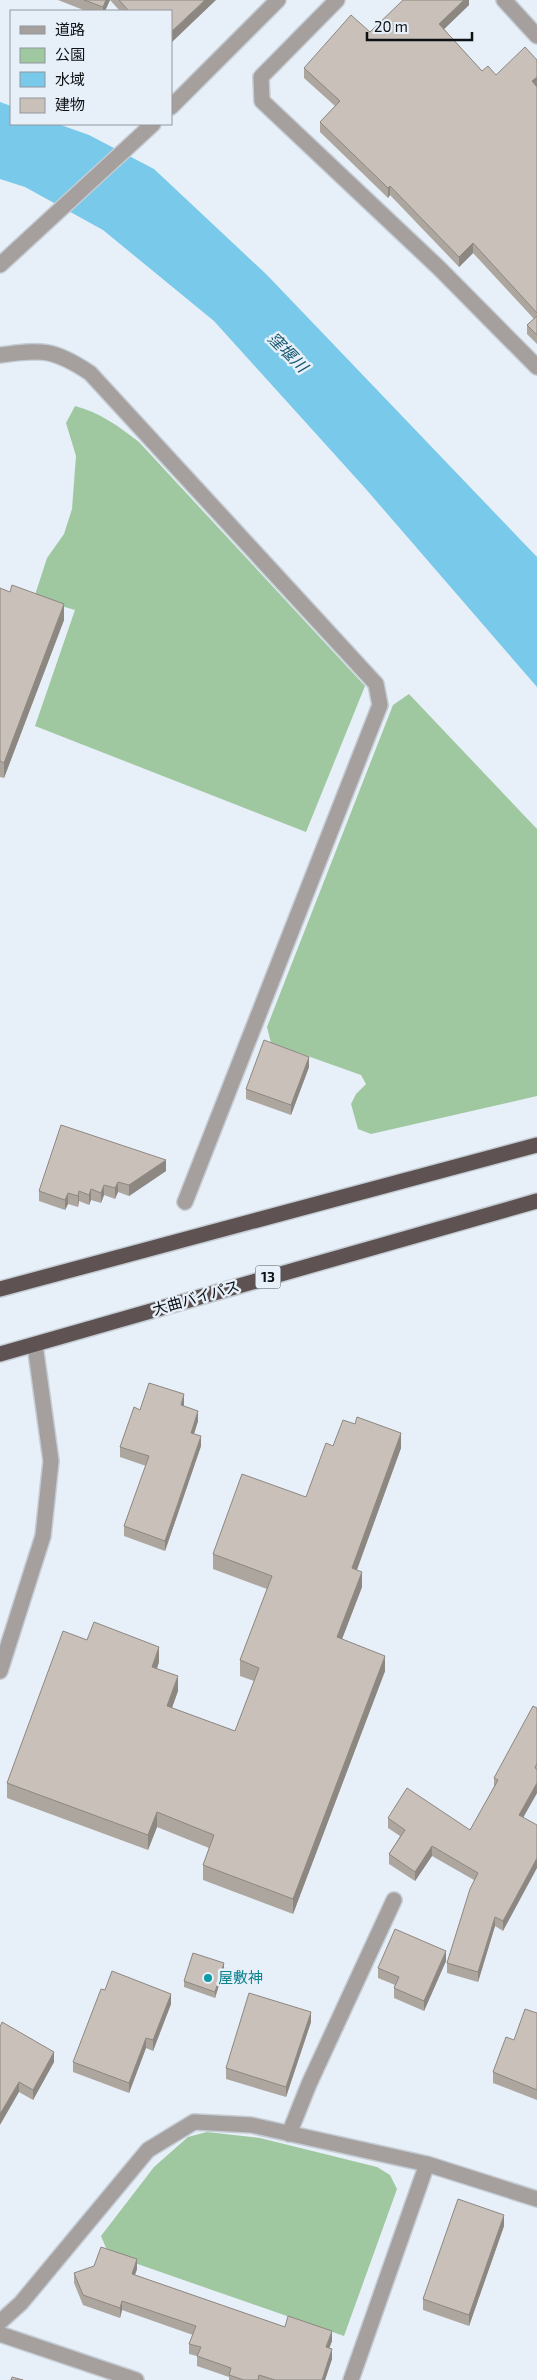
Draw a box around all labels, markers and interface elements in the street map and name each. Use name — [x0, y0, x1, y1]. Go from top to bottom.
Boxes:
legend — [10, 10, 172, 125]
scale bar — [367, 10, 472, 42]
text: 20 m — [374, 17, 408, 35]
text: 道路 — [55, 20, 85, 38]
text: 公園 — [55, 45, 85, 63]
text: 水域 — [55, 70, 85, 88]
text: 建物 — [55, 95, 85, 113]
water label: 窪堰川 — [265, 328, 313, 377]
road number: 13 — [256, 1266, 280, 1288]
street label: 大曲バイパス — [150, 1276, 241, 1318]
place label: 屋敷神 — [218, 1968, 263, 1986]
marker: 屋敷神 — [202, 1972, 214, 1984]

